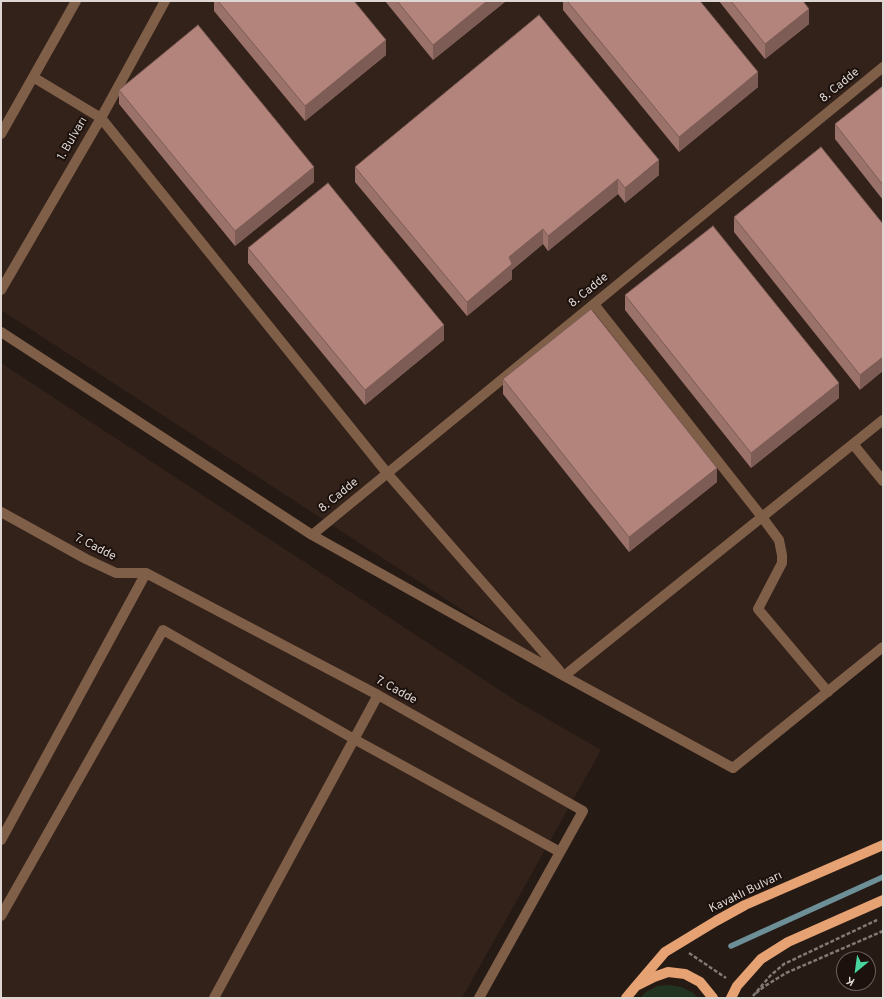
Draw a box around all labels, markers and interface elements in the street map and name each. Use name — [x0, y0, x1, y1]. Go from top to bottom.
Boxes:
street label: 8. Cadde — [817, 66, 863, 106]
street label: 1. Bulvarı — [55, 115, 91, 163]
street label: 8. Cadde — [566, 271, 612, 311]
street label: 8. Cadde — [316, 476, 362, 516]
street label: 7. Cadde — [72, 531, 118, 565]
street label: 7. Cadde — [373, 674, 419, 708]
street label: Kavaklı Bulvarı — [707, 869, 785, 917]
north arrow — [836, 951, 876, 991]
text: K — [844, 973, 857, 989]

